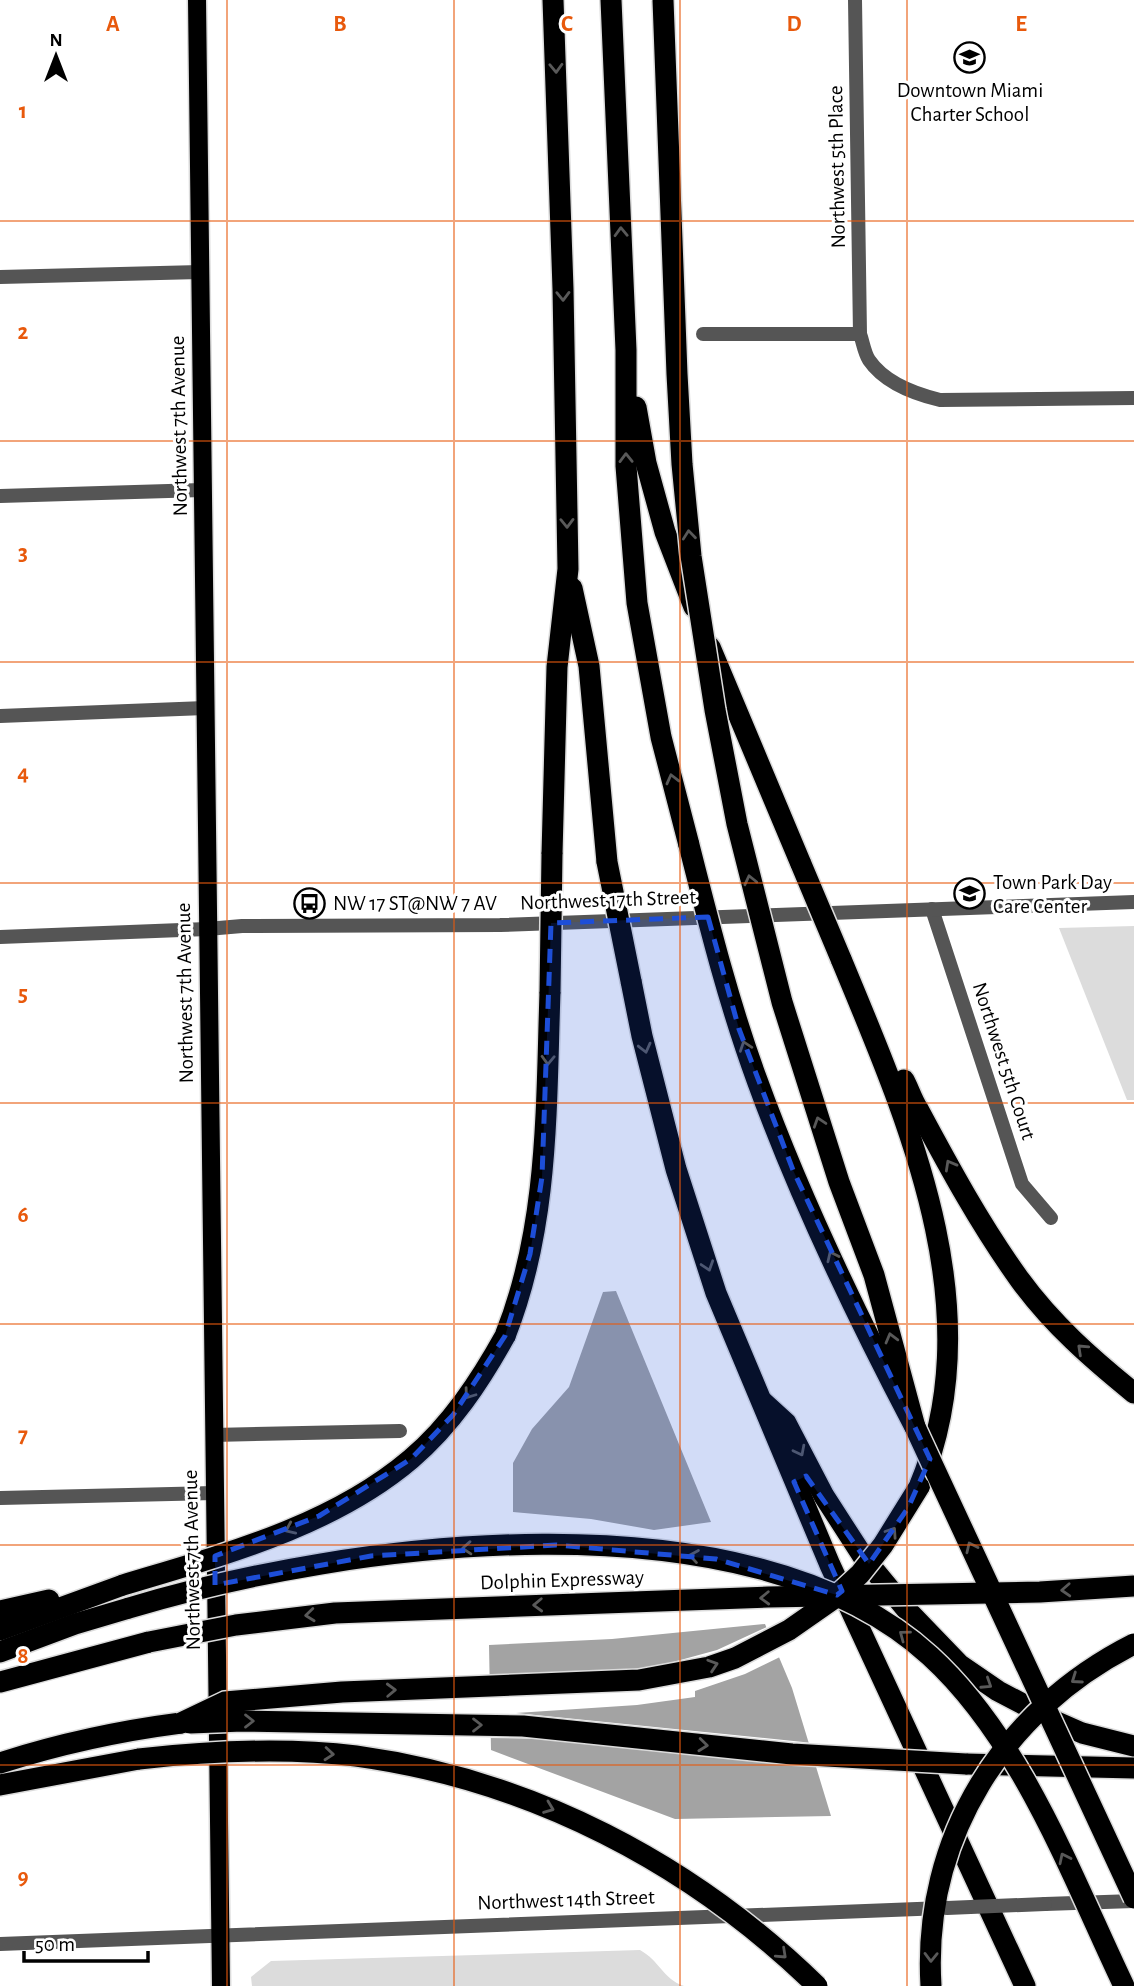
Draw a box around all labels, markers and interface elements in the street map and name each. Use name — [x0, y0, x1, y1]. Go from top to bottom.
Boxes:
text: A — [106, 13, 120, 36]
text: B — [333, 13, 347, 36]
text: C — [561, 13, 573, 36]
text: D — [786, 13, 802, 36]
text: E — [1015, 13, 1027, 36]
north arrow — [21, 21, 91, 91]
text: N — [49, 31, 63, 50]
school or university icon: Downtown Miami Charter School — [953, 41, 987, 75]
one-way arrow — [548, 63, 563, 74]
place label: Downtown Miami Charter School — [897, 80, 1043, 125]
street label: Northwest 5th Place — [825, 85, 849, 249]
text: 1 — [19, 100, 27, 123]
one-way arrow — [614, 227, 629, 238]
one-way arrow — [556, 290, 571, 301]
text: 2 — [18, 321, 29, 344]
street label: Northwest 7th Avenue — [167, 336, 191, 516]
one-way arrow — [618, 452, 634, 462]
one-way arrow — [560, 518, 575, 529]
one-way arrow — [682, 530, 697, 541]
text: 3 — [18, 542, 28, 565]
text: 4 — [17, 762, 29, 785]
one-way arrow — [666, 773, 680, 785]
place label: Town Park Day Care Center — [993, 872, 1112, 917]
one-way arrow — [744, 874, 758, 886]
school or university icon: Town Park Day Care Center — [953, 877, 987, 911]
bus stop icon: NW 17 ST@NW 7 AV — [293, 886, 327, 920]
street label: Northwest 17th Street — [520, 886, 697, 914]
place label: NW 17 ST@NW 7 AV — [333, 893, 497, 914]
street label: Northwest 7th Avenue — [173, 903, 197, 1083]
street label: Northwest 5th Court — [969, 980, 1039, 1143]
text: 5 — [18, 983, 28, 1006]
one-way arrow — [739, 1040, 753, 1052]
one-way arrow — [637, 1042, 651, 1054]
one-way arrow — [540, 1055, 555, 1066]
one-way arrow — [812, 1117, 827, 1129]
one-way arrow — [945, 1160, 958, 1173]
text: 6 — [17, 1204, 29, 1227]
one-way arrow — [826, 1251, 840, 1263]
one-way arrow — [699, 1260, 714, 1272]
one-way arrow — [885, 1332, 899, 1344]
one-way arrow — [1077, 1345, 1090, 1357]
one-way arrow — [465, 1386, 477, 1399]
text: 7 — [18, 1424, 28, 1447]
one-way arrow — [792, 1444, 806, 1456]
street label: Northwest 7th Avenue — [180, 1470, 204, 1650]
one-way arrow — [285, 1521, 298, 1535]
one-way arrow — [884, 1527, 896, 1540]
one-way arrow — [461, 1540, 472, 1555]
one-way arrow — [965, 1542, 979, 1554]
one-way arrow — [688, 1549, 699, 1564]
street label: Dolphin Expressway — [480, 1567, 644, 1593]
one-way arrow — [1060, 1582, 1071, 1597]
one-way arrow — [759, 1590, 770, 1605]
one-way arrow — [532, 1597, 542, 1613]
one-way arrow — [305, 1608, 316, 1623]
one-way arrow — [899, 1630, 912, 1643]
text: 8 — [17, 1645, 29, 1668]
one-way arrow — [706, 1659, 718, 1674]
one-way arrow — [1071, 1671, 1084, 1683]
one-way arrow — [979, 1675, 992, 1688]
one-way arrow — [386, 1682, 397, 1697]
one-way arrow — [244, 1713, 255, 1729]
one-way arrow — [472, 1717, 482, 1733]
one-way arrow — [697, 1737, 709, 1752]
one-way arrow — [324, 1746, 335, 1761]
one-way arrow — [543, 1800, 555, 1814]
one-way arrow — [1058, 1853, 1072, 1865]
text: 9 — [17, 1866, 29, 1889]
street label: Northwest 14th Street — [477, 1886, 655, 1914]
scale bar — [24, 1920, 149, 1964]
text: 50 m — [35, 1934, 75, 1955]
one-way arrow — [774, 1945, 787, 1958]
one-way arrow — [923, 1952, 938, 1963]

